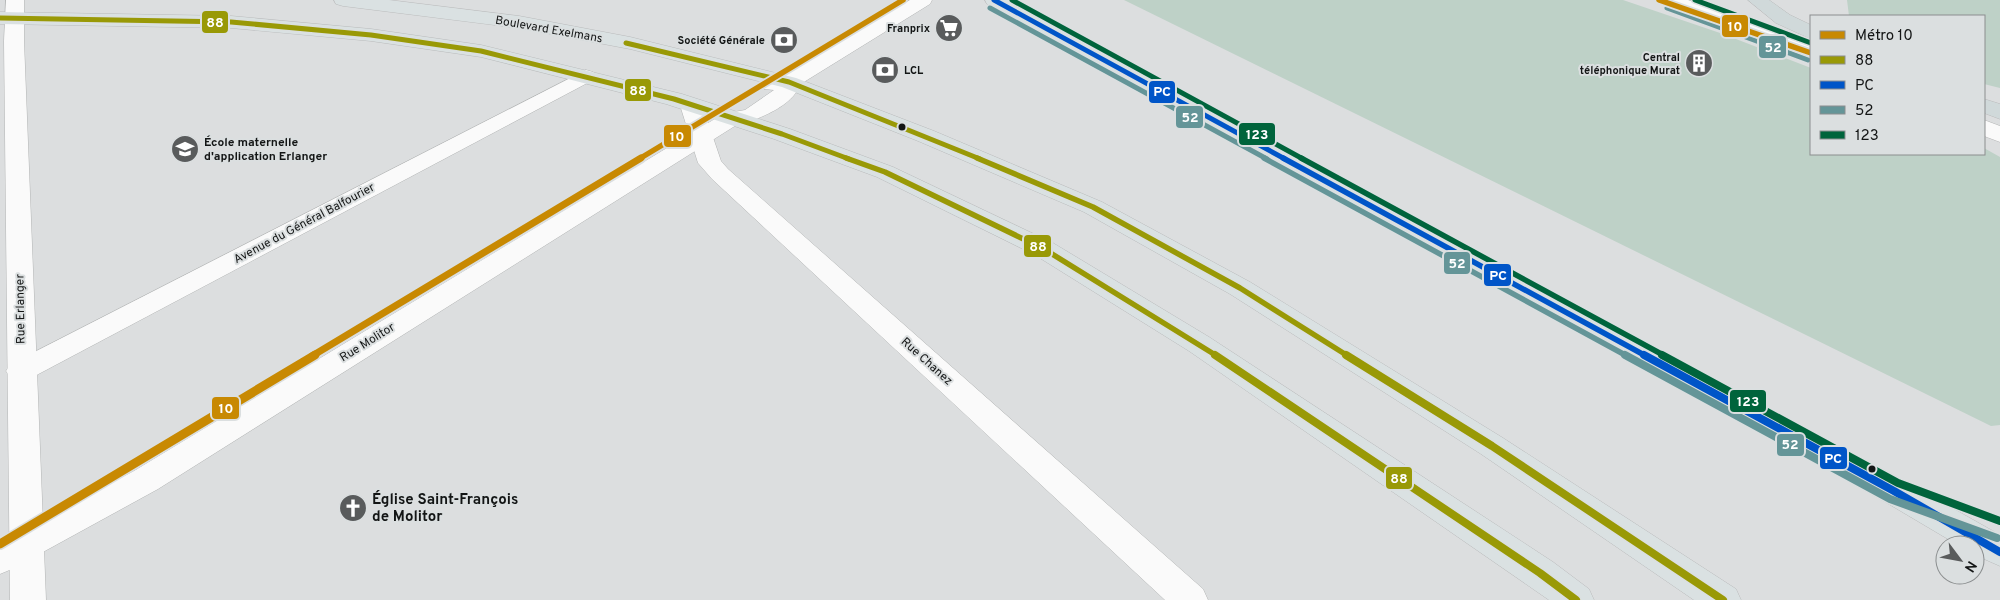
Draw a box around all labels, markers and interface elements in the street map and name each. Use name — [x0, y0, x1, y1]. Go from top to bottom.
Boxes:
line badge: 88 — [201, 10, 229, 34]
street label: Boulevard Exelmans — [494, 13, 604, 47]
supermarket icon: Franprix — [934, 13, 964, 43]
line badge: 10 — [1721, 14, 1749, 38]
text: 88 — [206, 15, 224, 32]
legend — [1810, 15, 1985, 155]
text: 10 — [1728, 19, 1742, 36]
place label: Franprix — [887, 22, 931, 36]
bank icon: Société Générale — [769, 25, 799, 55]
text: Métro 10 — [1855, 27, 1913, 46]
place label: Société Générale — [678, 34, 765, 48]
line badge: 52 — [1758, 35, 1787, 59]
text: 52 — [1764, 40, 1782, 57]
building icon: Central téléphonique Murat — [1684, 48, 1714, 78]
place label: Central téléphonique Murat — [1580, 51, 1680, 78]
text: 88 — [1855, 52, 1873, 71]
bank icon: LCL — [870, 55, 900, 85]
place label: LCL — [904, 64, 924, 78]
text: PC — [1855, 77, 1874, 96]
line badge: 88 — [624, 78, 652, 102]
line badge: PC — [1148, 80, 1176, 104]
text: 88 — [629, 83, 647, 100]
text: PC — [1153, 84, 1171, 101]
text: 52 — [1855, 102, 1873, 121]
line badge: 52 — [1175, 105, 1204, 129]
text: 52 — [1181, 110, 1199, 127]
unlabelled marker — [897, 122, 907, 132]
line badge: 123 — [1238, 122, 1276, 146]
line badge: 10 — [663, 124, 692, 148]
text: 123 — [1246, 127, 1268, 144]
text: 123 — [1855, 127, 1879, 146]
text: 10 — [670, 129, 684, 146]
school or university icon: École maternelle d'application Erlanger — [170, 134, 200, 164]
place label: École maternelle d'application Erlanger — [204, 135, 327, 165]
street label: Avenue du Général Balfourier — [231, 180, 378, 268]
line badge: 88 — [1023, 234, 1052, 258]
text: 88 — [1029, 239, 1047, 256]
line badge: 52 — [1443, 251, 1471, 275]
text: 52 — [1448, 256, 1466, 273]
line badge: PC — [1483, 263, 1512, 287]
text: PC — [1489, 268, 1507, 285]
street label: Rue Erlanger — [12, 274, 30, 344]
street label: Rue Molitor — [337, 319, 398, 366]
street label: Rue Chanez — [897, 334, 956, 389]
line badge: 123 — [1729, 389, 1767, 413]
text: 123 — [1737, 394, 1759, 411]
line badge: 10 — [211, 396, 240, 420]
text: 10 — [219, 401, 233, 418]
line badge: 52 — [1776, 433, 1805, 457]
text: 52 — [1781, 437, 1799, 454]
line badge: PC — [1819, 446, 1848, 470]
text: PC — [1824, 451, 1842, 468]
unlabelled marker — [1867, 464, 1877, 474]
line badge: 88 — [1385, 466, 1413, 490]
text: 88 — [1390, 471, 1408, 488]
place label: Église Saint-François de Molitor — [372, 490, 518, 527]
church icon: Église Saint-François de Molitor — [338, 493, 368, 523]
north arrow — [1935, 535, 1985, 585]
text: N — [1960, 557, 1980, 575]

